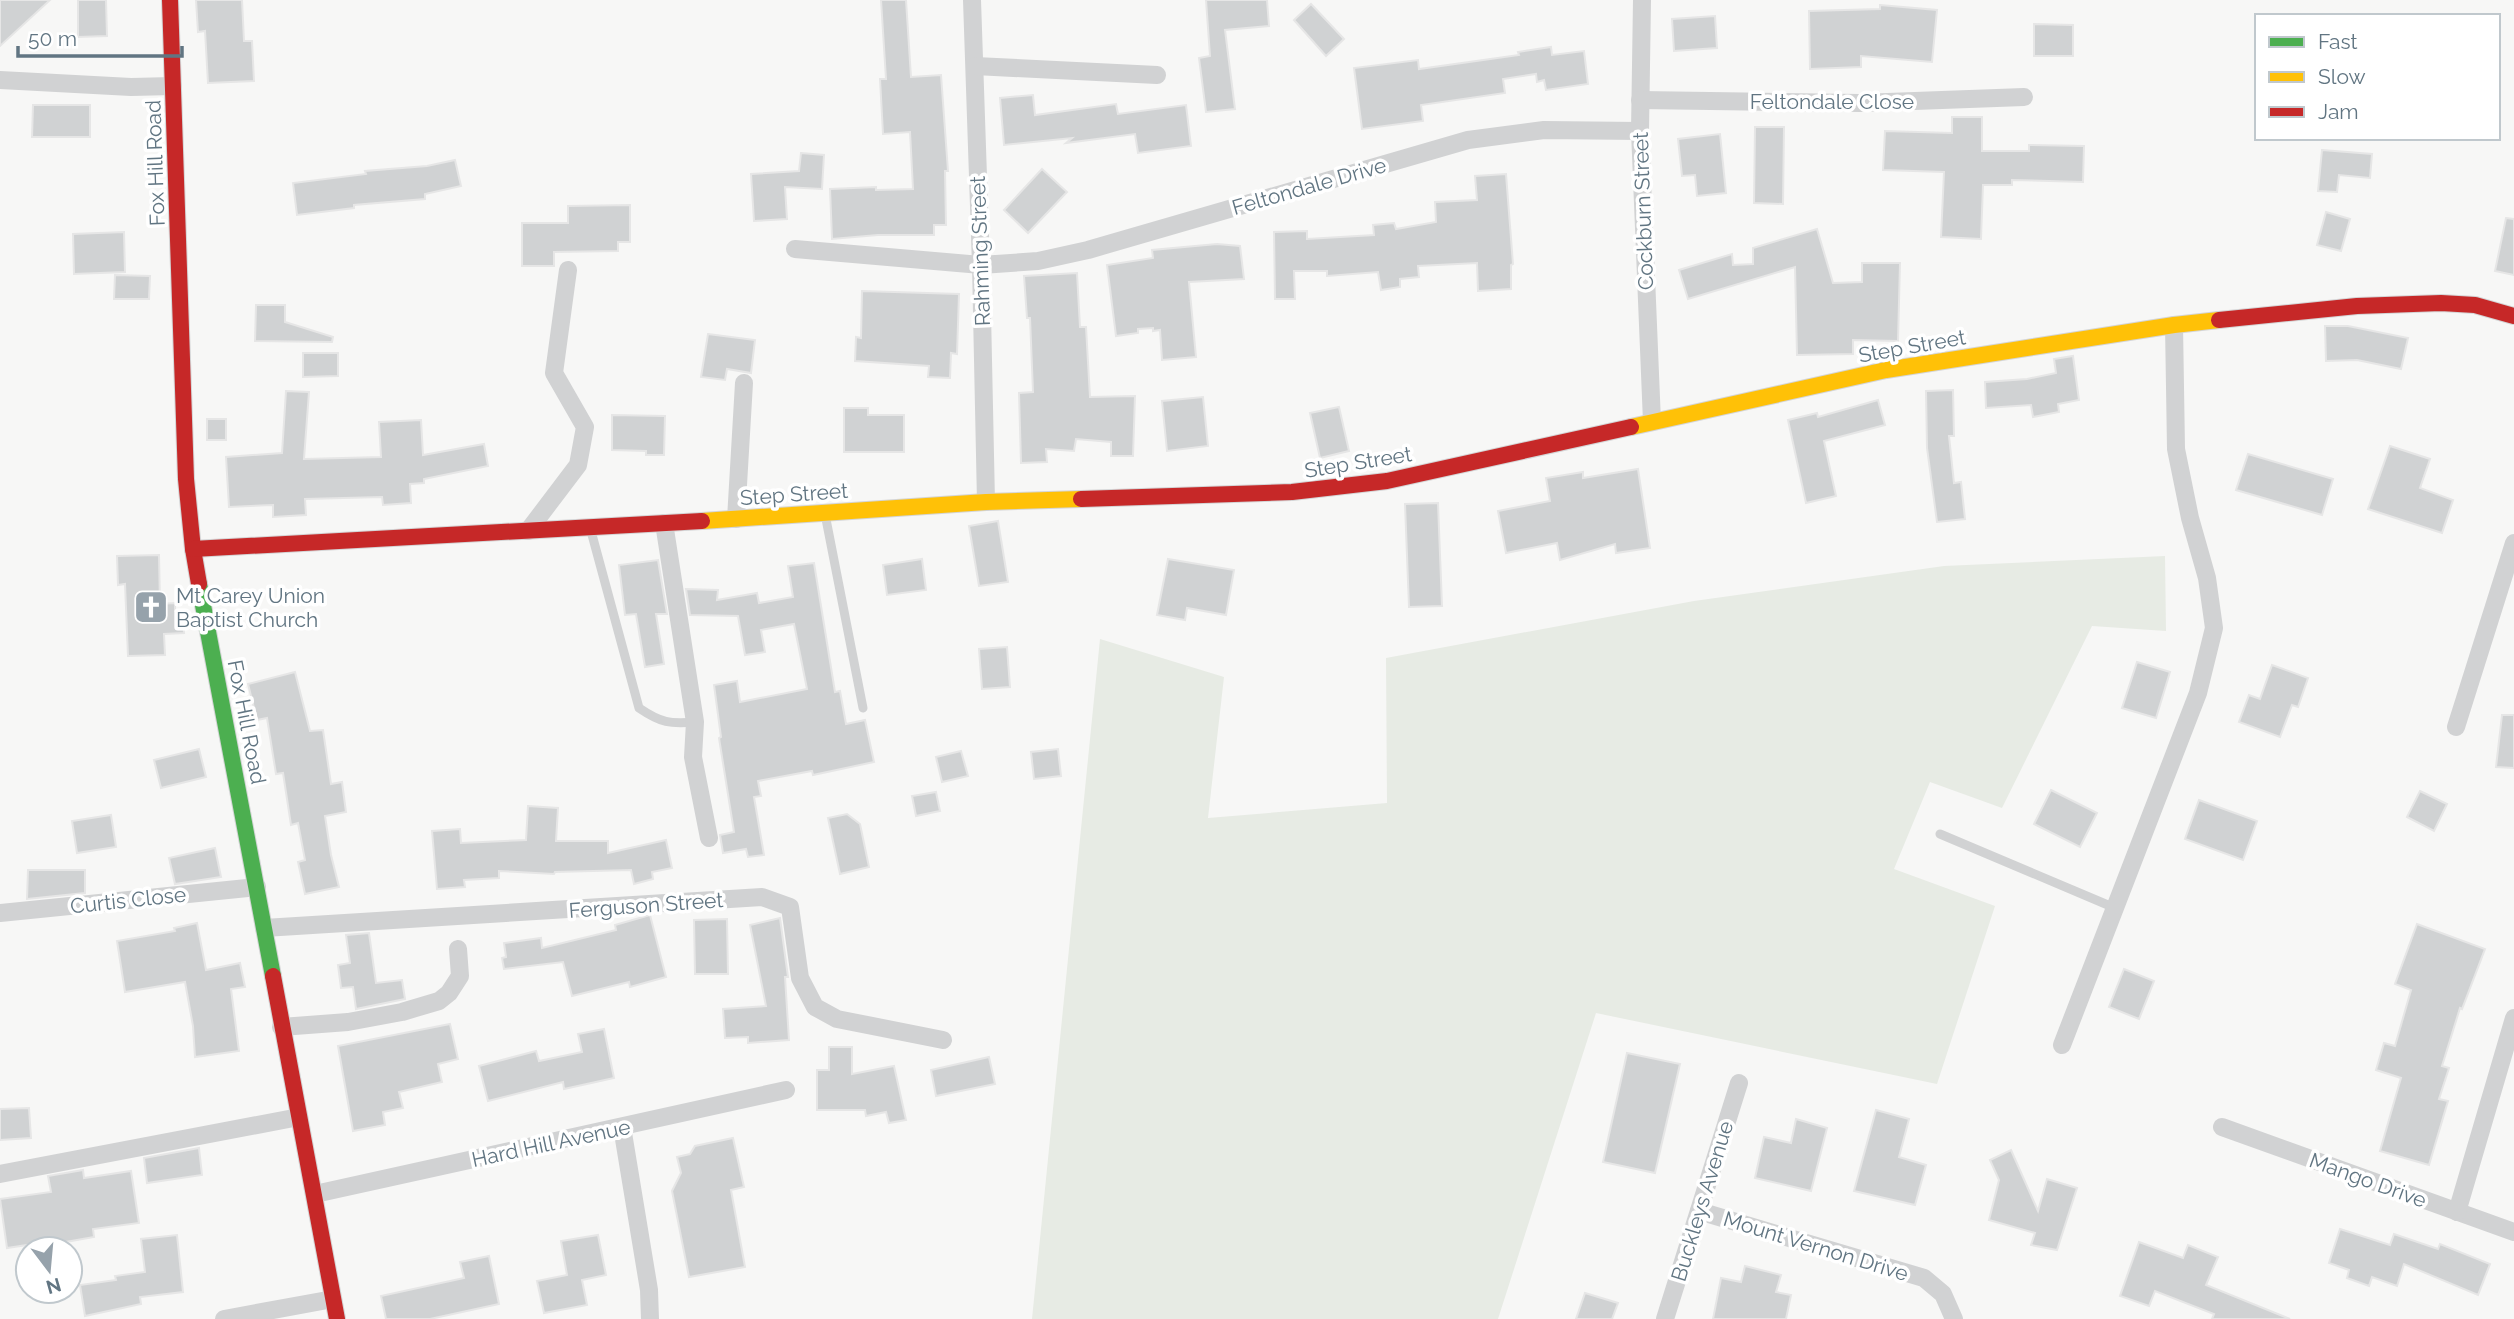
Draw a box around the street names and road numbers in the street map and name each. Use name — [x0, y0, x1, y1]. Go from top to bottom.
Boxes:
street label: Feltondale Close — [1750, 89, 1914, 114]
street label: Fox Hill Road — [140, 99, 170, 227]
street label: Cockburn Street — [1628, 132, 1658, 290]
street label: Feltondale Drive — [1229, 152, 1389, 220]
street label: Rahming Street — [965, 176, 995, 326]
street label: Step Street — [1857, 324, 1967, 368]
street label: Step Street — [1303, 441, 1413, 483]
street label: Step Street — [739, 478, 849, 510]
street label: Fox Hill Road — [223, 658, 271, 786]
street label: Curtis Close — [69, 881, 187, 919]
street label: Ferguson Street — [568, 887, 724, 923]
street label: Hard Hill Avenue — [469, 1114, 633, 1172]
street label: Buckleys Avenue — [1666, 1118, 1738, 1284]
street label: Mango Drive — [2306, 1147, 2430, 1213]
street label: Mount Vernon Drive — [1721, 1206, 1911, 1286]

